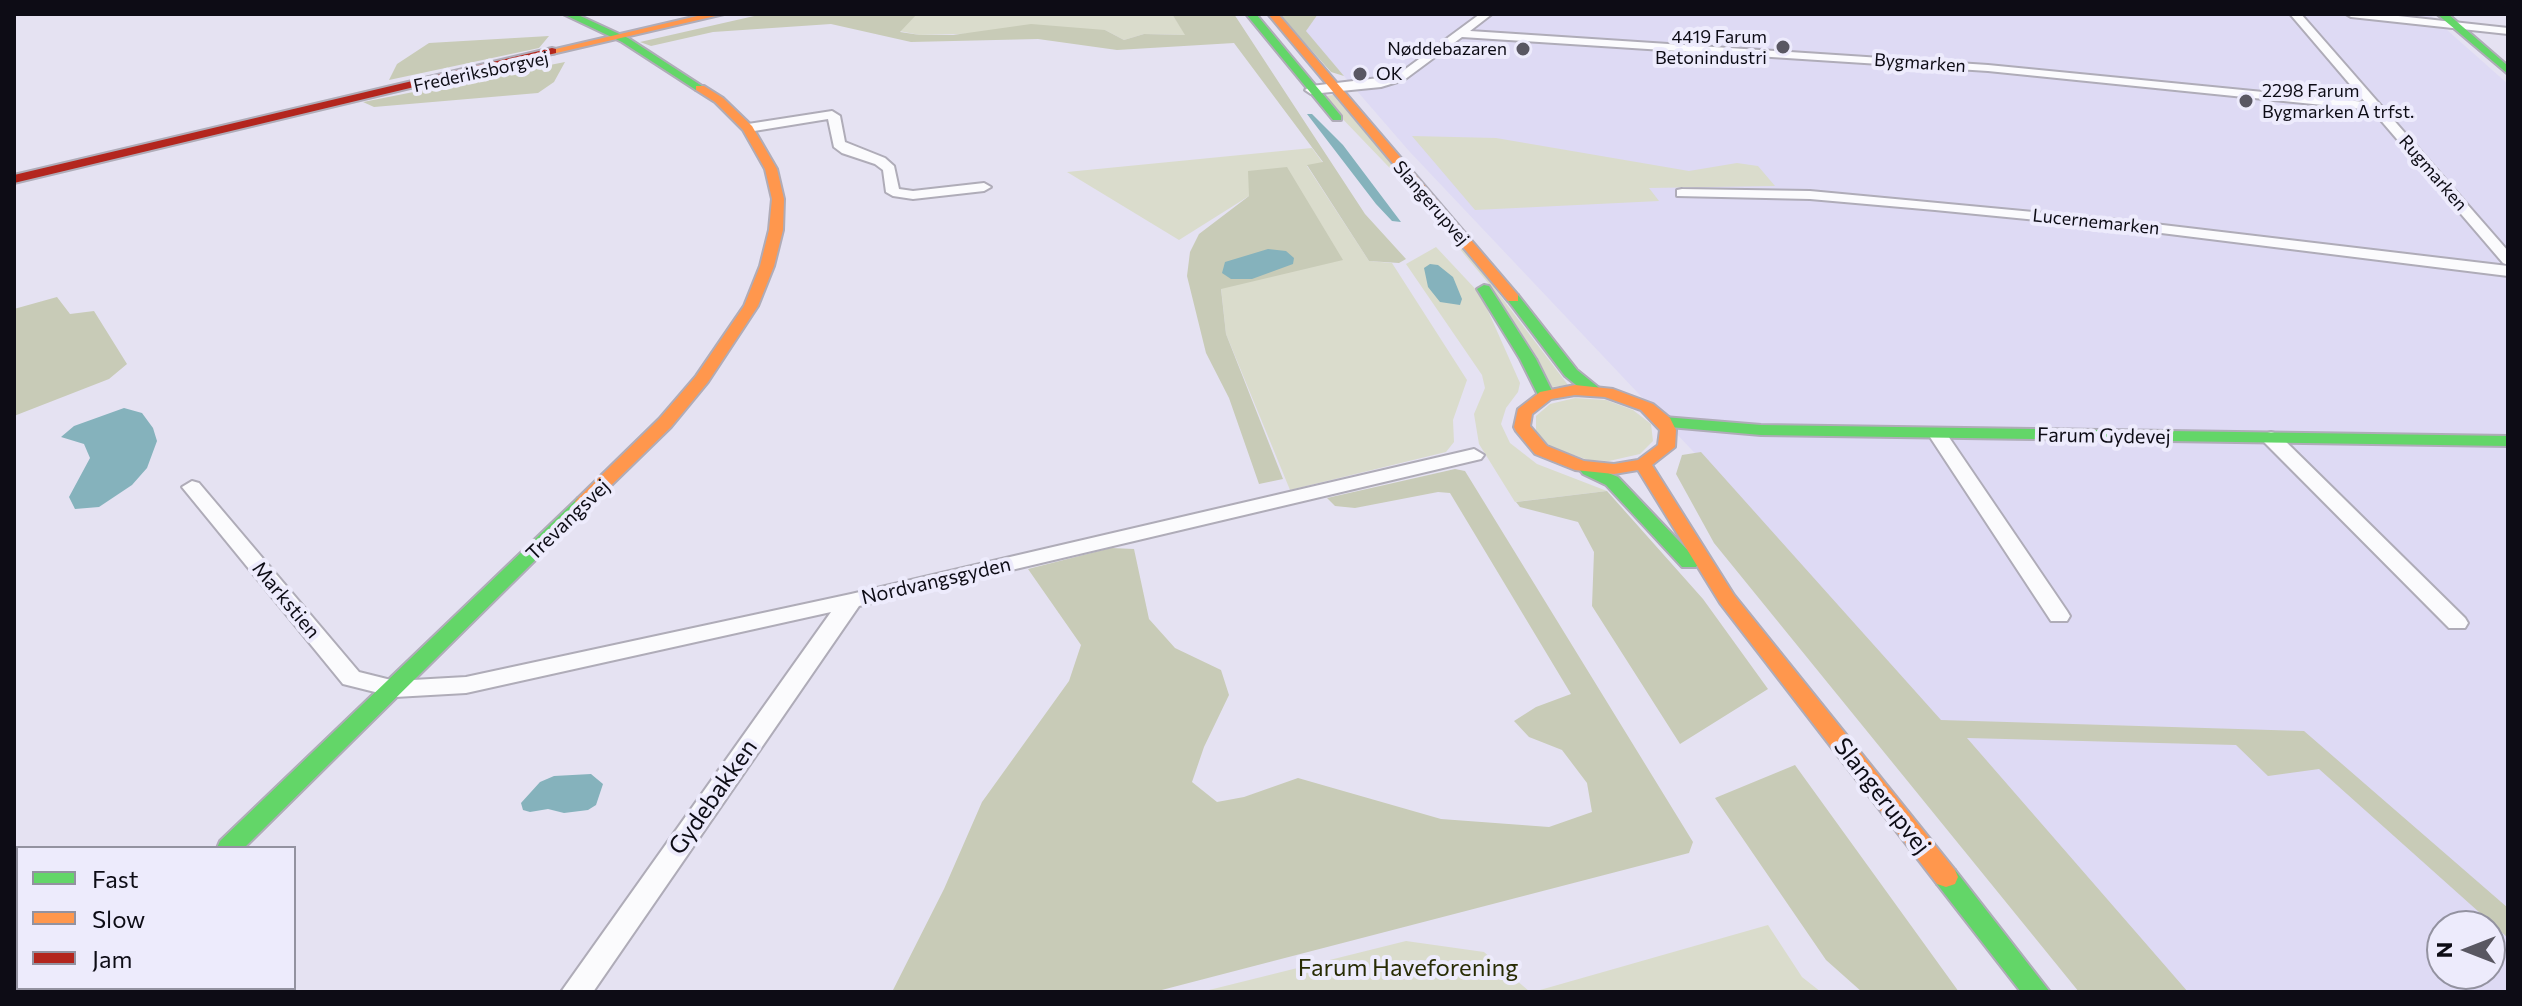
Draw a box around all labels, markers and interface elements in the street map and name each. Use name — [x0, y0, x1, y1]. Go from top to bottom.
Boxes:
place label: 4419 Farum Betonindustri — [1655, 26, 1767, 68]
place label: Nøddebazaren — [1387, 38, 1507, 60]
marker: 4419 Farum Betonindustri — [1774, 38, 1792, 56]
marker: Nøddebazaren — [1514, 40, 1532, 58]
street label: Frederiksborgvej — [412, 47, 550, 97]
street label: Bygmarken — [1873, 49, 1967, 77]
place label: OK — [1376, 63, 1403, 85]
marker: OK — [1351, 65, 1369, 83]
place label: 2298 Farum Bygmarken A trfst. — [2262, 80, 2414, 122]
marker: 2298 Farum Bygmarken A trfst. — [2237, 92, 2255, 110]
street label: Rugmarken — [2394, 131, 2472, 215]
street label: Slangerupvej — [1389, 156, 1473, 250]
street label: Lucernemarken — [2032, 205, 2160, 239]
street label: Farum Gydevej — [2037, 423, 2171, 449]
street label: Trevangsvej — [521, 474, 615, 566]
street label: Nordvangsgyden — [859, 552, 1013, 610]
street label: Markstien — [247, 557, 325, 643]
street label: Slangerupvej — [1828, 732, 1936, 860]
street label: Gydebakken — [663, 734, 763, 860]
legend — [16, 846, 296, 990]
text: Fast — [92, 864, 139, 893]
text: Slow — [92, 904, 145, 933]
north arrow — [2426, 910, 2506, 990]
text: N — [2430, 942, 2457, 958]
text: Jam — [92, 944, 132, 973]
park label: Farum Haveforening — [1298, 954, 1518, 982]

